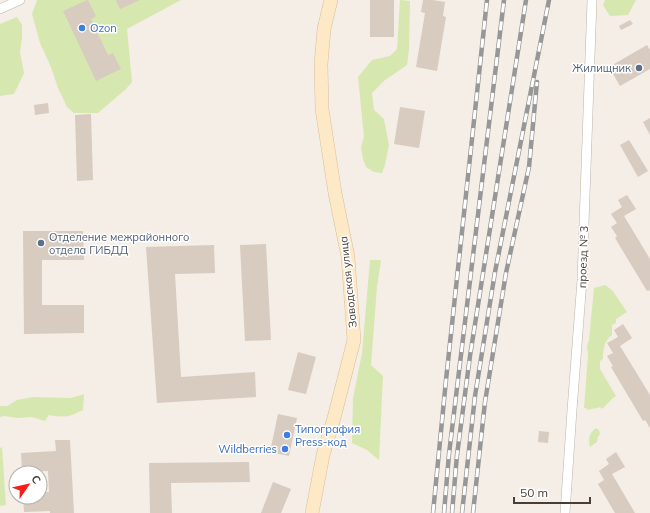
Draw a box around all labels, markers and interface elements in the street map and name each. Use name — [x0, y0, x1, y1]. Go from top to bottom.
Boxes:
place label: Ozon — [90, 21, 117, 35]
marker: Ozon — [77, 23, 87, 33]
place label: Жилищник — [572, 61, 631, 75]
marker: Жилищник — [634, 63, 644, 73]
street label: проезд № 3 — [575, 226, 591, 288]
place label: Отделение межрайонного отдела ГИБДД — [49, 230, 189, 257]
street label: Заводская улица — [336, 235, 360, 329]
marker: Отделение межрайонного отдела ГИБДД — [36, 238, 46, 248]
place label: Типография Press-код — [295, 422, 360, 449]
marker: Типография Press-код — [282, 430, 292, 440]
place label: Wildberries — [218, 442, 277, 456]
marker: Wildberries — [280, 444, 290, 454]
north arrow — [8, 465, 48, 505]
text: С — [28, 472, 44, 487]
scale bar — [514, 479, 590, 505]
text: 50 m — [520, 485, 548, 500]

